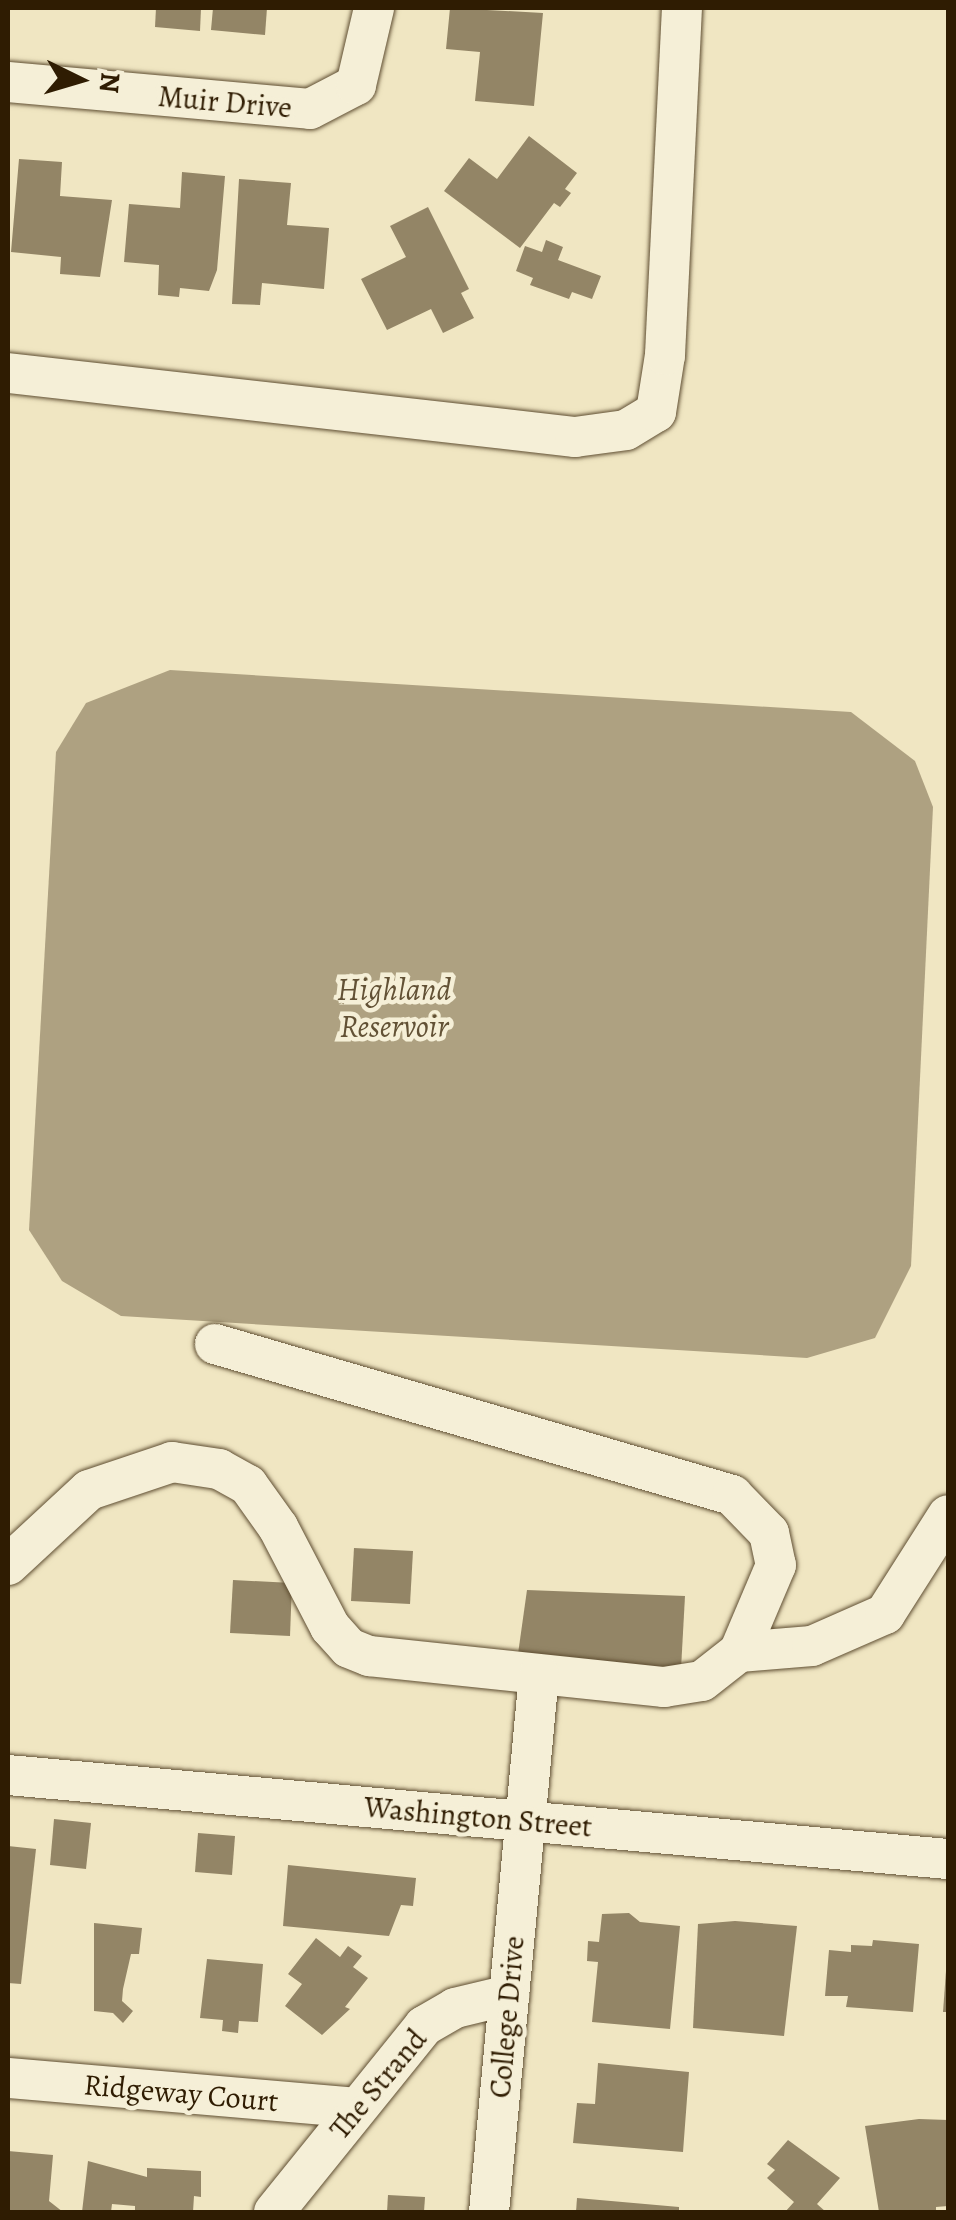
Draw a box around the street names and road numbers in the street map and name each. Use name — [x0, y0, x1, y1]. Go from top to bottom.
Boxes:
street label: Muir Drive — [157, 78, 293, 126]
street label: Washington Street — [363, 1789, 593, 1845]
street label: College Drive — [482, 1934, 532, 2100]
street label: The Strand — [322, 2022, 434, 2146]
street label: Ridgeway Court — [82, 2067, 280, 2119]

